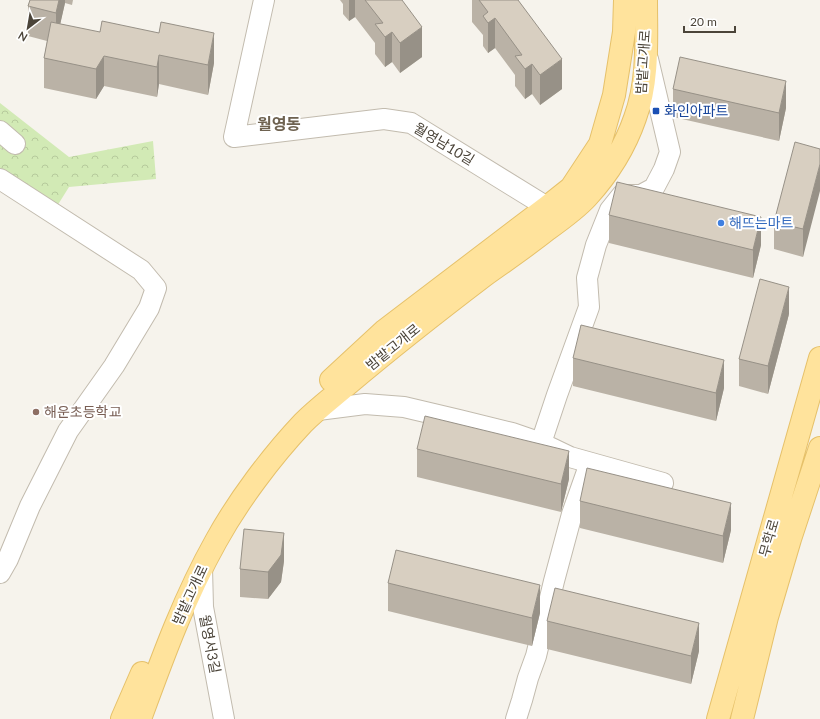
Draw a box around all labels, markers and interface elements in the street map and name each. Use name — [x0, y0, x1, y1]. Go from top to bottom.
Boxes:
north arrow — [8, 8, 48, 48]
scale bar — [684, 8, 735, 34]
text: 20 m — [690, 14, 717, 29]
text: N — [16, 29, 30, 45]
street label: 밤밭고개로 — [632, 29, 653, 95]
place label: 화인아파트 — [664, 102, 729, 119]
marker: 화인아파트 — [651, 106, 661, 116]
district label: 월영동 — [257, 114, 301, 133]
street label: 월영남10길 — [411, 119, 478, 168]
place label: 해뜨는마트 — [729, 214, 794, 231]
marker: 해뜨는마트 — [716, 218, 726, 228]
street label: 밤밭고개로 — [362, 320, 423, 373]
place label: 해운초등학교 — [44, 403, 121, 420]
marker: 해운초등학교 — [31, 407, 41, 417]
street label: 무학로 — [755, 517, 782, 559]
street label: 밤밭고개로 — [168, 562, 211, 628]
street label: 월영서3길 — [196, 613, 225, 675]

